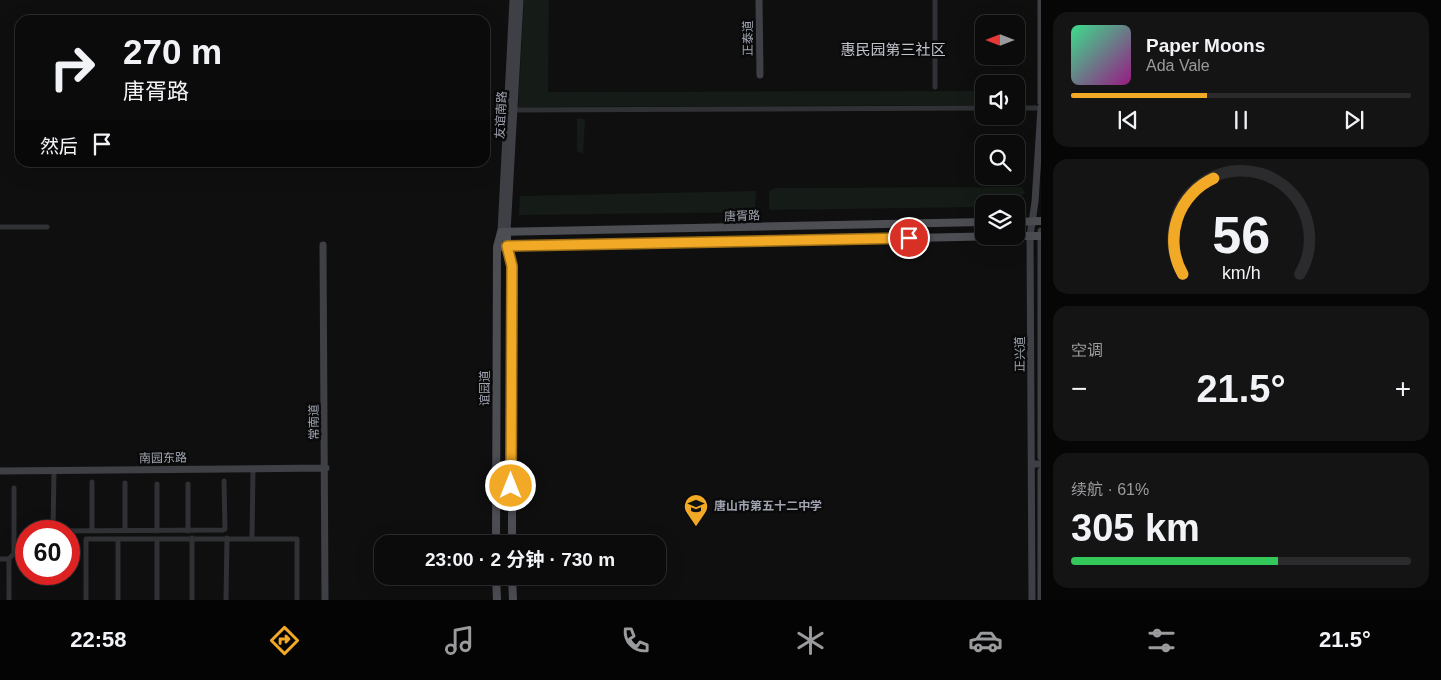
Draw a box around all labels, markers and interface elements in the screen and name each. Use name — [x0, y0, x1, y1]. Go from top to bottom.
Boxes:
north arrow — [975, 15, 1025, 65]
map controls — [975, 15, 1025, 245]
street label: 正泰道 — [741, 20, 755, 56]
text: 270 m — [123, 32, 222, 71]
icon: right — [40, 35, 105, 100]
text: Paper Moons — [1146, 35, 1265, 56]
district label: 惠民园第三社区 — [840, 41, 946, 58]
text: Ada Vale — [1146, 57, 1210, 74]
button: sound — [975, 75, 1025, 125]
text: 唐胥路 — [123, 79, 189, 104]
street label: 友谊南路 — [493, 91, 509, 139]
icon: previous — [1114, 106, 1142, 134]
icon: pause — [1227, 106, 1255, 134]
icon: next — [1340, 106, 1368, 134]
icon: arrive — [88, 130, 116, 158]
button: search — [975, 135, 1025, 185]
text: 然后 — [40, 136, 78, 157]
button: layers — [975, 195, 1025, 245]
text: 56 — [1212, 206, 1270, 264]
street label: 唐胥路 — [724, 208, 760, 224]
pin — [888, 217, 930, 259]
icon: arrive — [895, 224, 923, 252]
text: km/h — [1222, 263, 1260, 283]
street label: 正兴道 — [1013, 336, 1027, 372]
text: 空调 — [1071, 342, 1103, 359]
text: 21.5° — [1196, 368, 1286, 410]
street label: 谊园道 — [478, 370, 492, 406]
text: − — [1071, 373, 1087, 404]
text: + — [1395, 373, 1411, 404]
street label: 常南道 — [307, 404, 321, 440]
street label: 南园东路 — [139, 451, 187, 465]
position arrow — [484, 459, 536, 511]
text: 续航 · 61% — [1071, 481, 1149, 498]
school or university icon: 唐山市第五十二中学 — [683, 493, 709, 527]
place label: 唐山市第五十二中学 — [714, 499, 822, 513]
text: 305 km — [1071, 507, 1200, 549]
speed limit sign: 60 — [15, 520, 80, 585]
text: 23:00 · 2 分钟 · 730 m — [425, 549, 615, 570]
icon: directions — [267, 623, 302, 658]
icon: music — [442, 623, 477, 658]
icon: phone — [618, 623, 653, 658]
icon: climate — [793, 623, 828, 658]
icon: car — [968, 623, 1003, 658]
icon: filters — [1144, 623, 1179, 658]
text: 22:58 — [70, 627, 126, 652]
text: 21.5° — [1319, 627, 1371, 652]

